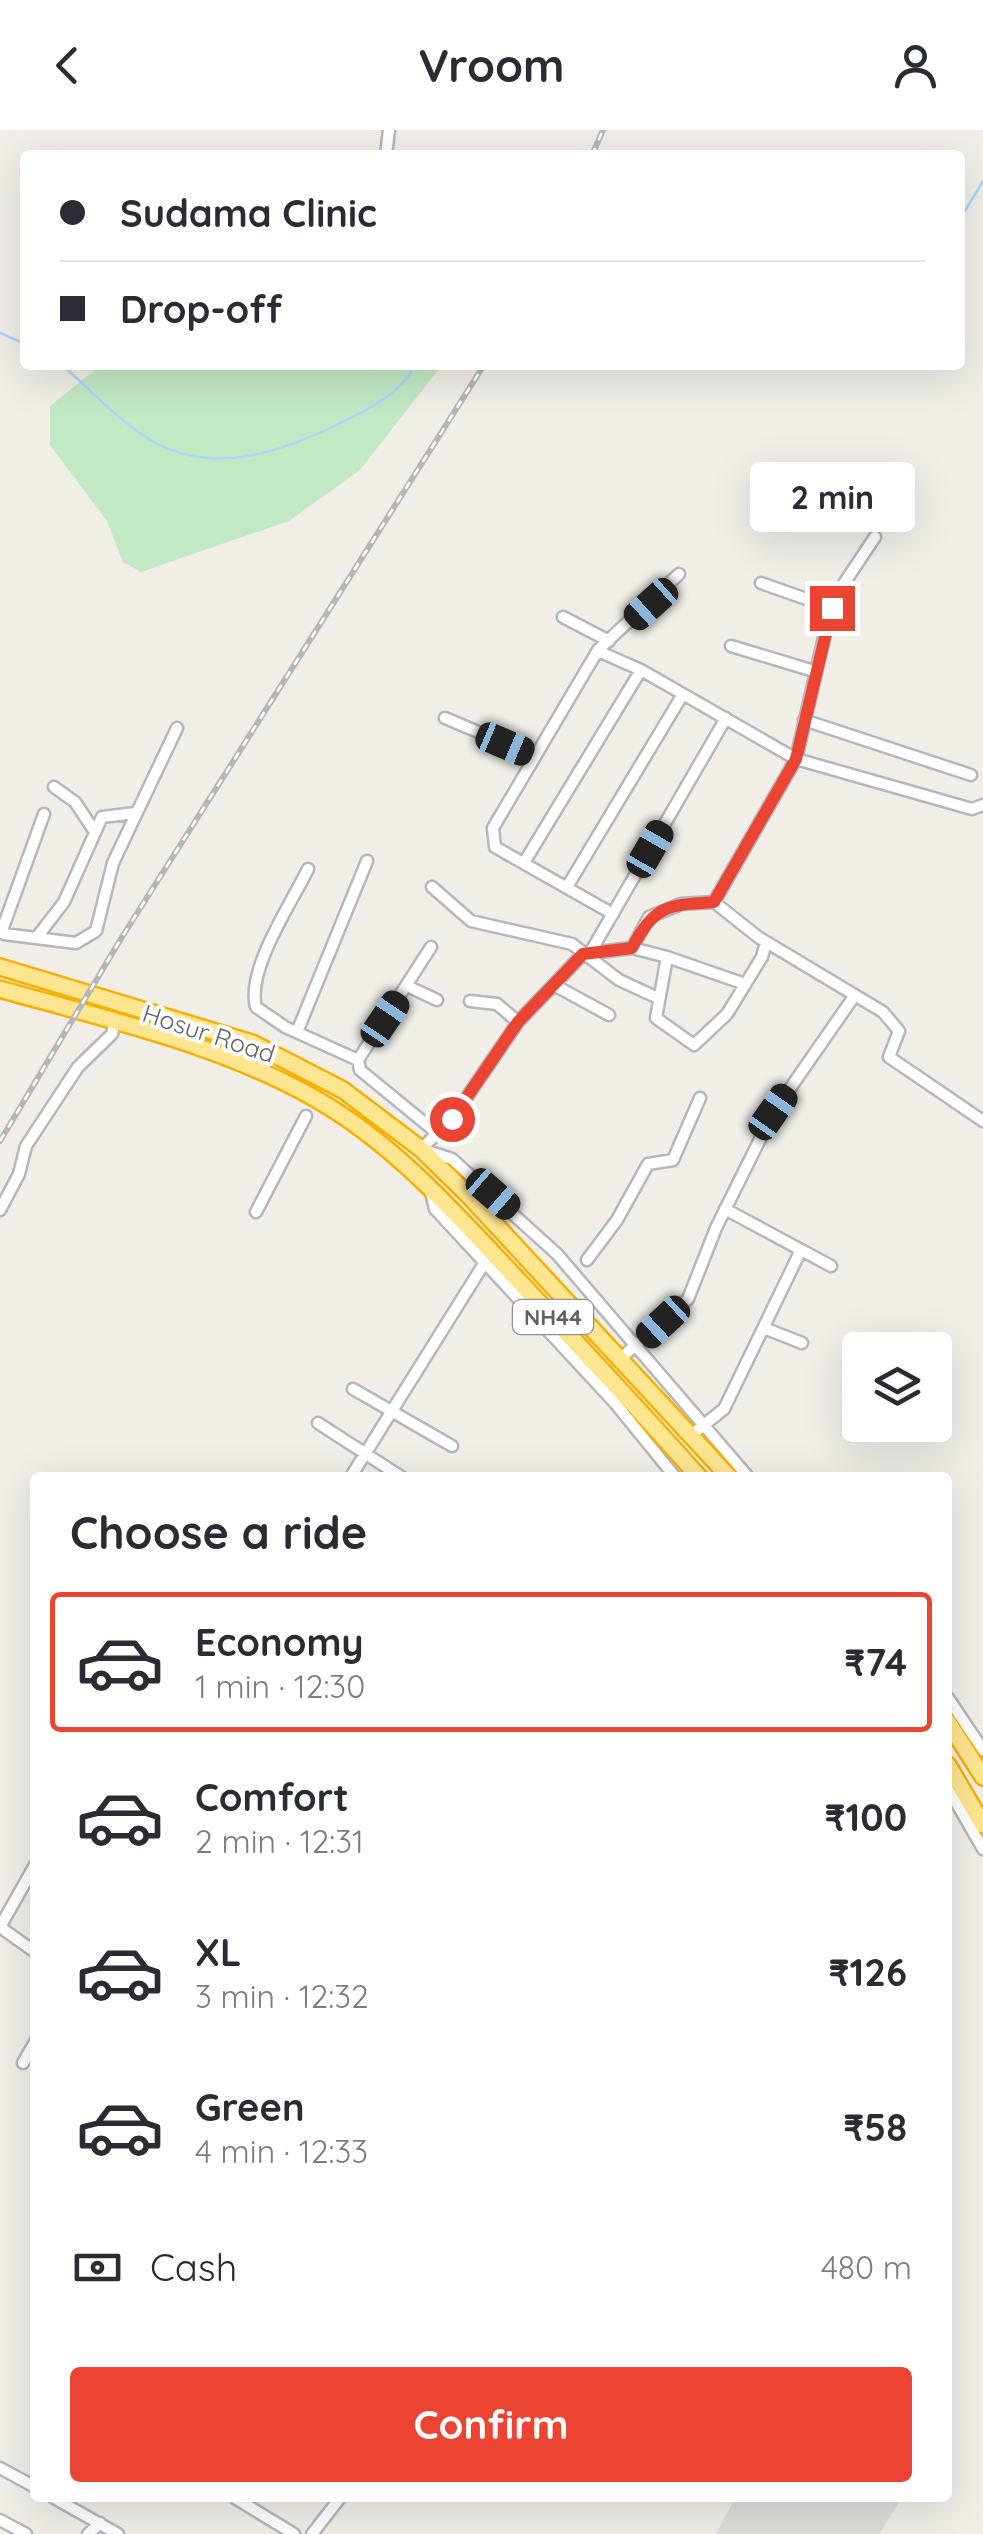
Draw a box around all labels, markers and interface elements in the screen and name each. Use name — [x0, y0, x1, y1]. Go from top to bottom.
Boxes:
text: Vroom — [418, 37, 565, 93]
icon: back — [40, 38, 95, 93]
icon: person — [888, 38, 943, 93]
text: Sudama Clinic — [120, 189, 377, 237]
text: Drop-off — [120, 285, 282, 333]
callout: 2 min — [750, 463, 914, 533]
text: 2 min — [791, 477, 874, 517]
car — [619, 573, 683, 635]
route end — [810, 586, 855, 631]
car — [472, 718, 538, 770]
car — [622, 816, 678, 882]
car — [356, 986, 414, 1052]
street label: Hosur Road — [139, 997, 279, 1069]
car — [744, 1079, 802, 1145]
route start — [430, 1097, 475, 1142]
car — [461, 1163, 525, 1225]
car — [631, 1291, 695, 1353]
road number: NH44 — [513, 1300, 593, 1334]
map controls — [842, 1332, 952, 1442]
button: layers — [842, 1332, 952, 1442]
text: Choose a ride — [70, 1504, 367, 1560]
icon: car — [75, 1617, 165, 1707]
text: Economy — [195, 1618, 364, 1666]
text: ₹74 — [844, 1638, 907, 1686]
text: 1 min · 12:30 — [195, 1666, 365, 1706]
icon: car — [75, 1772, 165, 1862]
text: Comfort — [195, 1773, 349, 1821]
text: ₹100 — [825, 1793, 907, 1841]
text: 2 min · 12:31 — [195, 1821, 364, 1861]
icon: car — [75, 1927, 165, 2017]
text: XL — [195, 1928, 241, 1976]
text: ₹126 — [829, 1948, 907, 1996]
text: 3 min · 12:32 — [195, 1976, 369, 2016]
icon: car — [75, 2082, 165, 2172]
text: Green — [195, 2083, 305, 2131]
text: ₹58 — [843, 2103, 907, 2151]
text: 4 min · 12:33 — [195, 2131, 368, 2171]
icon: cash — [70, 2240, 125, 2295]
text: Cash — [150, 2243, 237, 2291]
text: 480 m — [821, 2247, 912, 2287]
button: Confirm — [70, 2367, 912, 2482]

